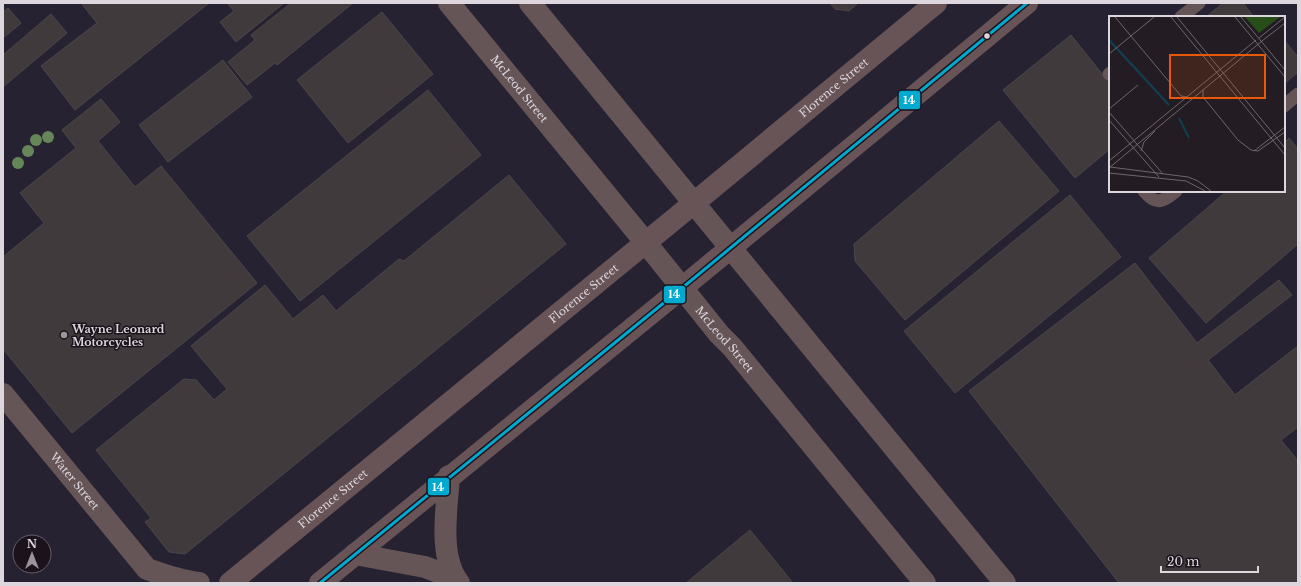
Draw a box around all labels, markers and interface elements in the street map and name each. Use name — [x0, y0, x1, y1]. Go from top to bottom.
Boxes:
inset map — [1109, 16, 1285, 192]
unlabelled marker — [982, 31, 992, 41]
street label: McLeod Street — [488, 52, 552, 126]
street label: Florence Street — [796, 54, 872, 120]
line badge: 14 — [898, 90, 921, 110]
text: 14 — [903, 93, 915, 107]
street label: Florence Street — [546, 260, 622, 326]
line badge: 14 — [663, 285, 686, 304]
text: 14 — [668, 287, 680, 301]
street label: McLeod Street — [693, 303, 758, 376]
place label: Wayne Leonard Motorcycles — [71, 322, 165, 349]
marker: Wayne Leonard Motorcycles — [59, 330, 69, 340]
street label: Water Street — [47, 449, 103, 513]
street label: Florence Street — [295, 466, 371, 531]
line badge: 14 — [427, 477, 450, 496]
text: 14 — [432, 480, 444, 494]
north arrow — [12, 534, 52, 574]
text: N — [27, 537, 38, 551]
scale bar — [1161, 548, 1258, 574]
text: 20 m — [1167, 554, 1199, 569]

